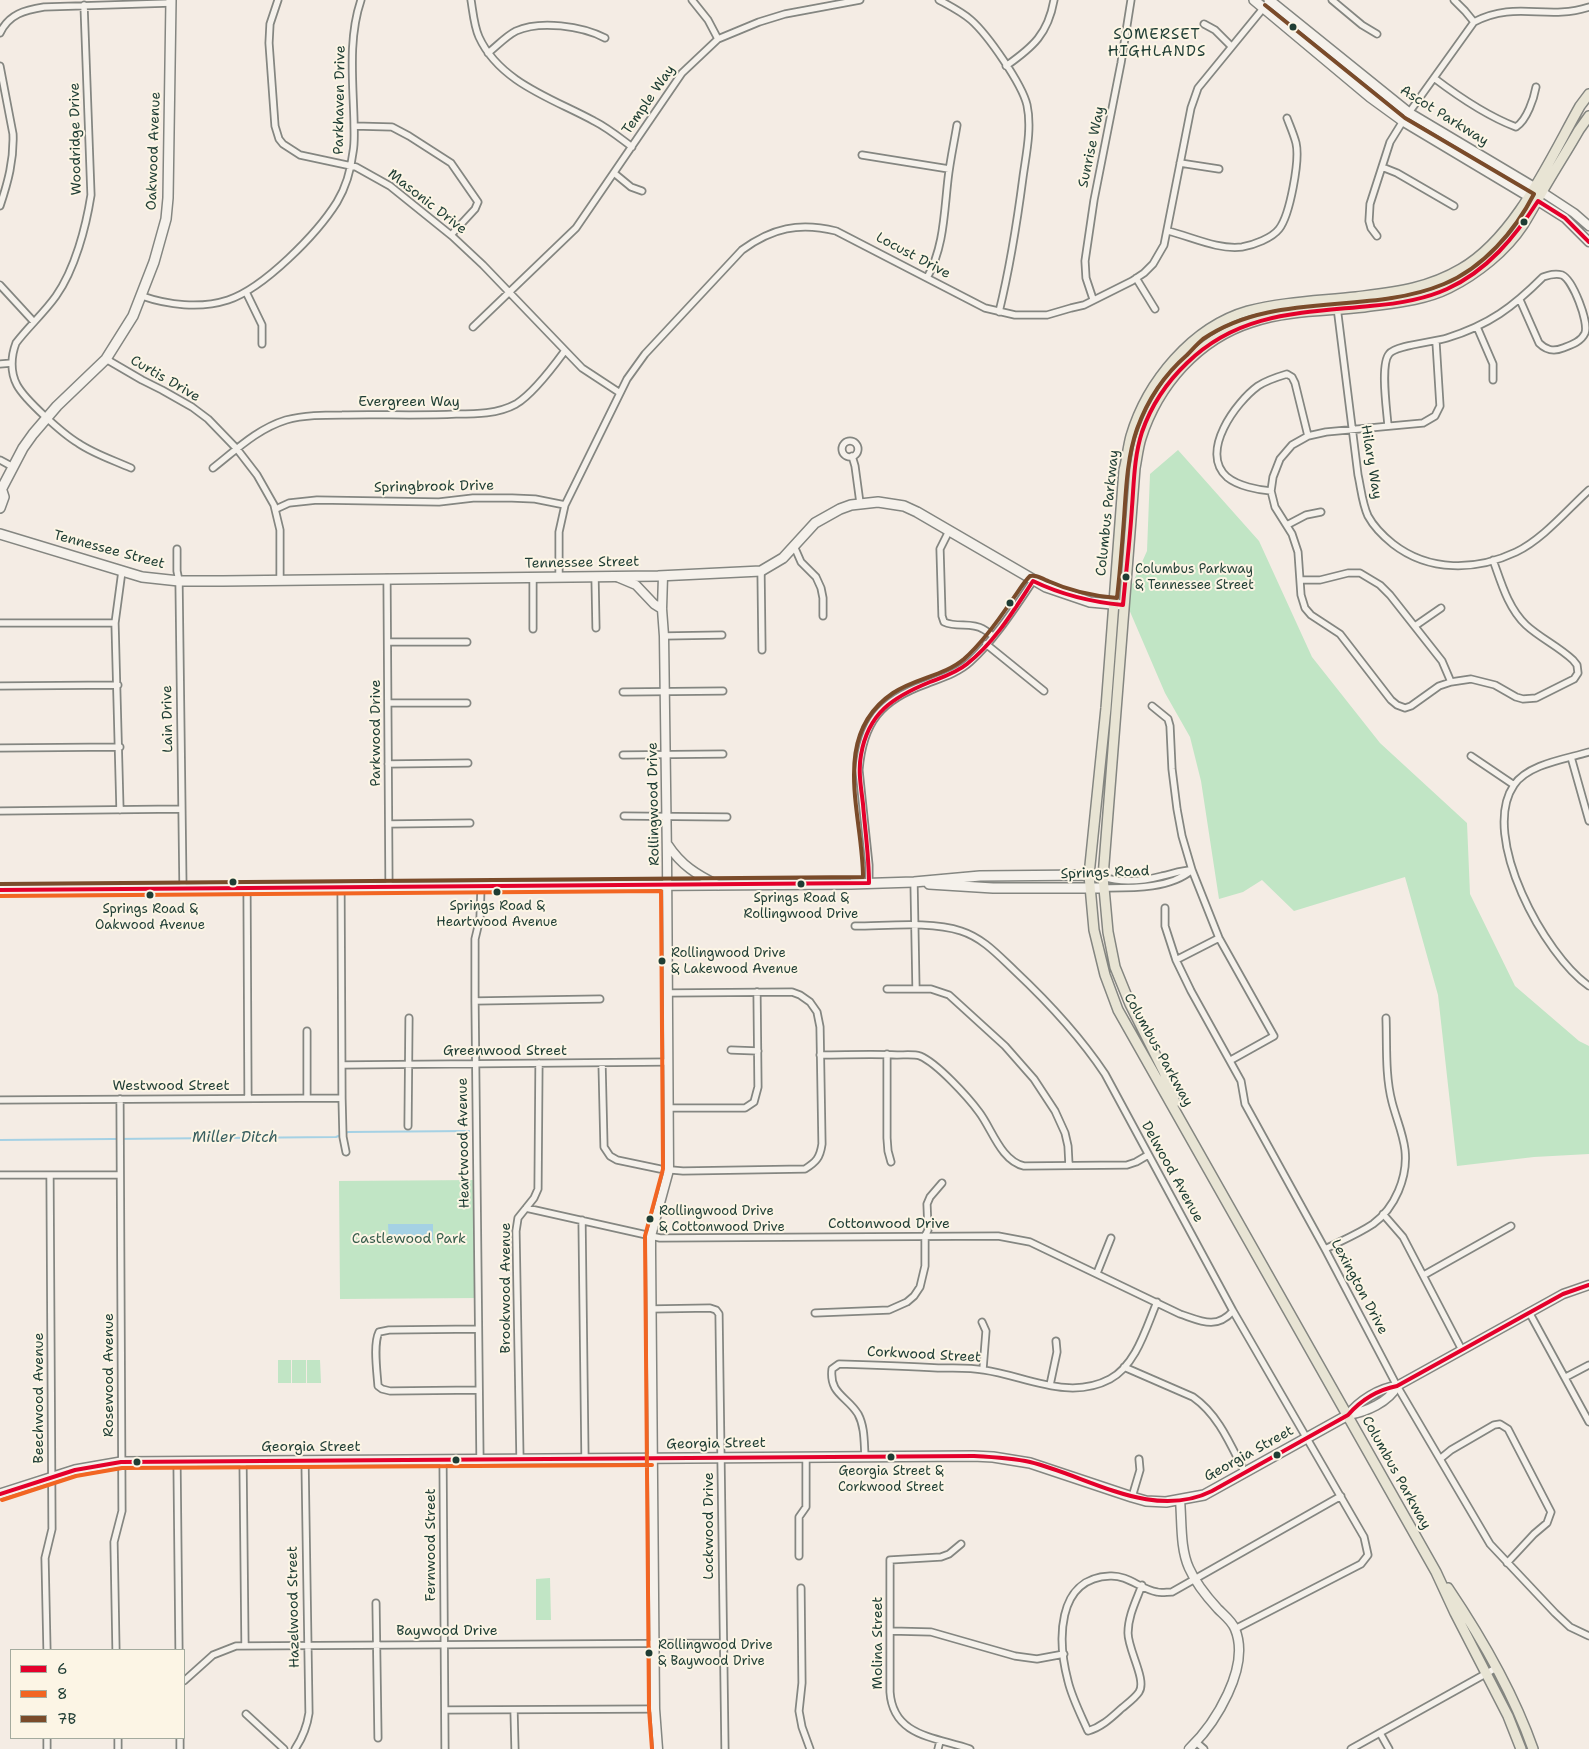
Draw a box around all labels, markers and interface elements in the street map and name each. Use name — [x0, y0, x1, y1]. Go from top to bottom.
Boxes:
unlabelled marker — [1288, 22, 1298, 32]
district label: SOMERSET HIGHLANDS — [1107, 26, 1207, 61]
street label: Parkhaven Drive — [331, 45, 349, 155]
street label: Temple Way — [619, 62, 679, 138]
street label: Woodridge Drive — [67, 82, 85, 196]
street label: Ascot Parkway — [1397, 82, 1491, 150]
street label: Oakwood Avenue — [144, 91, 164, 211]
street label: Sunrise Way — [1075, 105, 1109, 189]
street label: Masonic Drive — [384, 166, 470, 238]
unlabelled marker — [1519, 217, 1529, 227]
street label: Locust Drive — [873, 229, 953, 283]
street label: Curtis Drive — [127, 352, 203, 406]
street label: Evergreen Way — [358, 394, 460, 410]
street label: Hilary Way — [1357, 424, 1385, 500]
street label: Columbus Parkway — [1093, 449, 1123, 577]
street label: Springbrook Drive — [374, 478, 494, 496]
street label: Tennessee Street — [52, 527, 166, 573]
street label: Tennessee Street — [525, 554, 639, 572]
place label: Columbus Parkway & Tennessee Street — [1135, 562, 1254, 593]
marker: Columbus Parkway & Tennessee Street — [1121, 572, 1131, 582]
unlabelled marker — [1005, 598, 1015, 608]
street label: Parkwood Drive — [368, 680, 384, 786]
street label: Lain Drive — [159, 685, 177, 753]
street label: Rollingwood Drive — [645, 742, 663, 866]
street label: Springs Road — [1060, 863, 1150, 883]
unlabelled marker — [228, 877, 238, 887]
marker: Springs Road & Rollingwood Drive — [796, 879, 806, 889]
marker: Springs Road & Heartwood Avenue — [492, 887, 502, 897]
marker: Springs Road & Oakwood Avenue — [145, 890, 155, 900]
place label: Springs Road & Rollingwood Drive — [744, 891, 858, 922]
place label: Springs Road & Heartwood Avenue — [436, 899, 558, 930]
place label: Springs Road & Oakwood Avenue — [95, 902, 205, 933]
place label: Rollingwood Drive & Lakewood Avenue — [671, 946, 798, 977]
marker: Rollingwood Drive & Lakewood Avenue — [657, 956, 667, 966]
street label: Columbus Parkway — [1120, 990, 1196, 1110]
street label: Greenwood Street — [443, 1043, 567, 1059]
street label: Westwood Street — [112, 1078, 230, 1094]
street label: Heartwood Avenue — [454, 1078, 474, 1208]
street label: Delwood Avenue — [1137, 1119, 1207, 1225]
water label: Miller Ditch — [192, 1129, 278, 1147]
place label: Rollingwood Drive & Cottonwood Drive — [659, 1204, 785, 1235]
marker: Rollingwood Drive & Cottonwood Drive — [645, 1214, 655, 1224]
street label: Cottonwood Drive — [828, 1216, 950, 1232]
street label: Brookwood Avenue — [498, 1223, 514, 1353]
park label: Castlewood Park — [352, 1231, 466, 1247]
street label: Lexington Drive — [1327, 1237, 1391, 1337]
street label: Rosewood Avenue — [101, 1313, 117, 1437]
street label: Beechwood Avenue — [31, 1333, 47, 1463]
street label: Corkwood Street — [866, 1344, 982, 1366]
street label: Columbus Parkway — [1358, 1413, 1434, 1533]
street label: Georgia Street — [1201, 1423, 1297, 1485]
street label: Georgia Street — [666, 1435, 766, 1453]
street label: Georgia Street — [261, 1439, 361, 1455]
unlabelled marker — [1272, 1450, 1282, 1460]
marker: Georgia Street & Corkwood Street — [886, 1452, 896, 1462]
unlabelled marker — [451, 1455, 461, 1465]
unlabelled marker — [132, 1457, 142, 1467]
place label: Georgia Street & Corkwood Street — [838, 1464, 944, 1495]
street label: Lockwood Drive — [701, 1472, 717, 1580]
street label: Fernwood Street — [423, 1488, 439, 1602]
street label: Hazelwood Street — [285, 1546, 303, 1668]
street label: Molina Street — [870, 1597, 886, 1689]
street label: Baywood Drive — [396, 1623, 498, 1639]
place label: Rollingwood Drive & Baywood Drive — [658, 1638, 773, 1669]
marker: Rollingwood Drive & Baywood Drive — [644, 1648, 654, 1658]
legend — [10, 1649, 185, 1739]
text: 6 — [57, 1659, 68, 1679]
text: 8 — [57, 1684, 68, 1704]
text: 7B — [57, 1709, 76, 1729]

